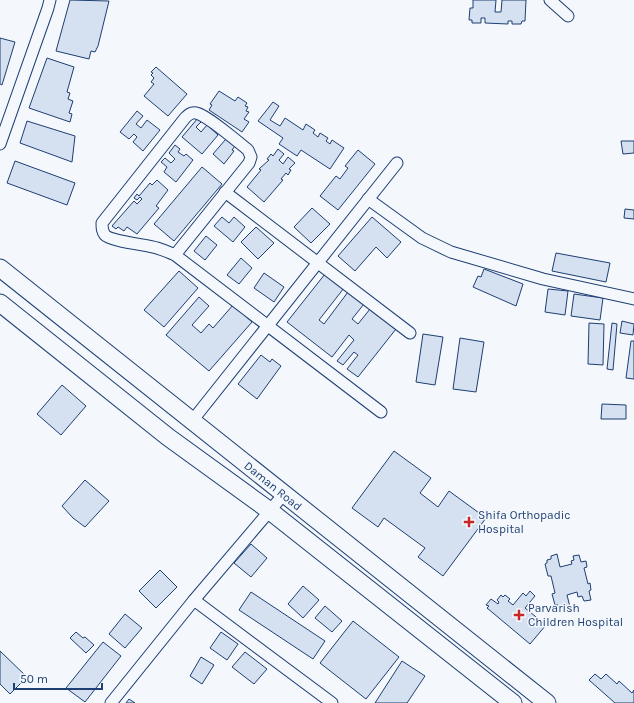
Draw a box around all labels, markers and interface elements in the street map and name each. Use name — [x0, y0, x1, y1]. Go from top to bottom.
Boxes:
street label: Daman Road — [241, 459, 305, 513]
place label: Shifa Orthopadic Hospital — [478, 508, 571, 536]
marker: Shifa Orthopadic Hospital — [463, 516, 475, 528]
place label: Parvarish Children Hospital — [528, 601, 623, 629]
marker: Parvarish Children Hospital — [513, 609, 525, 621]
scale bar — [14, 665, 102, 691]
text: 50 m — [20, 672, 48, 686]

